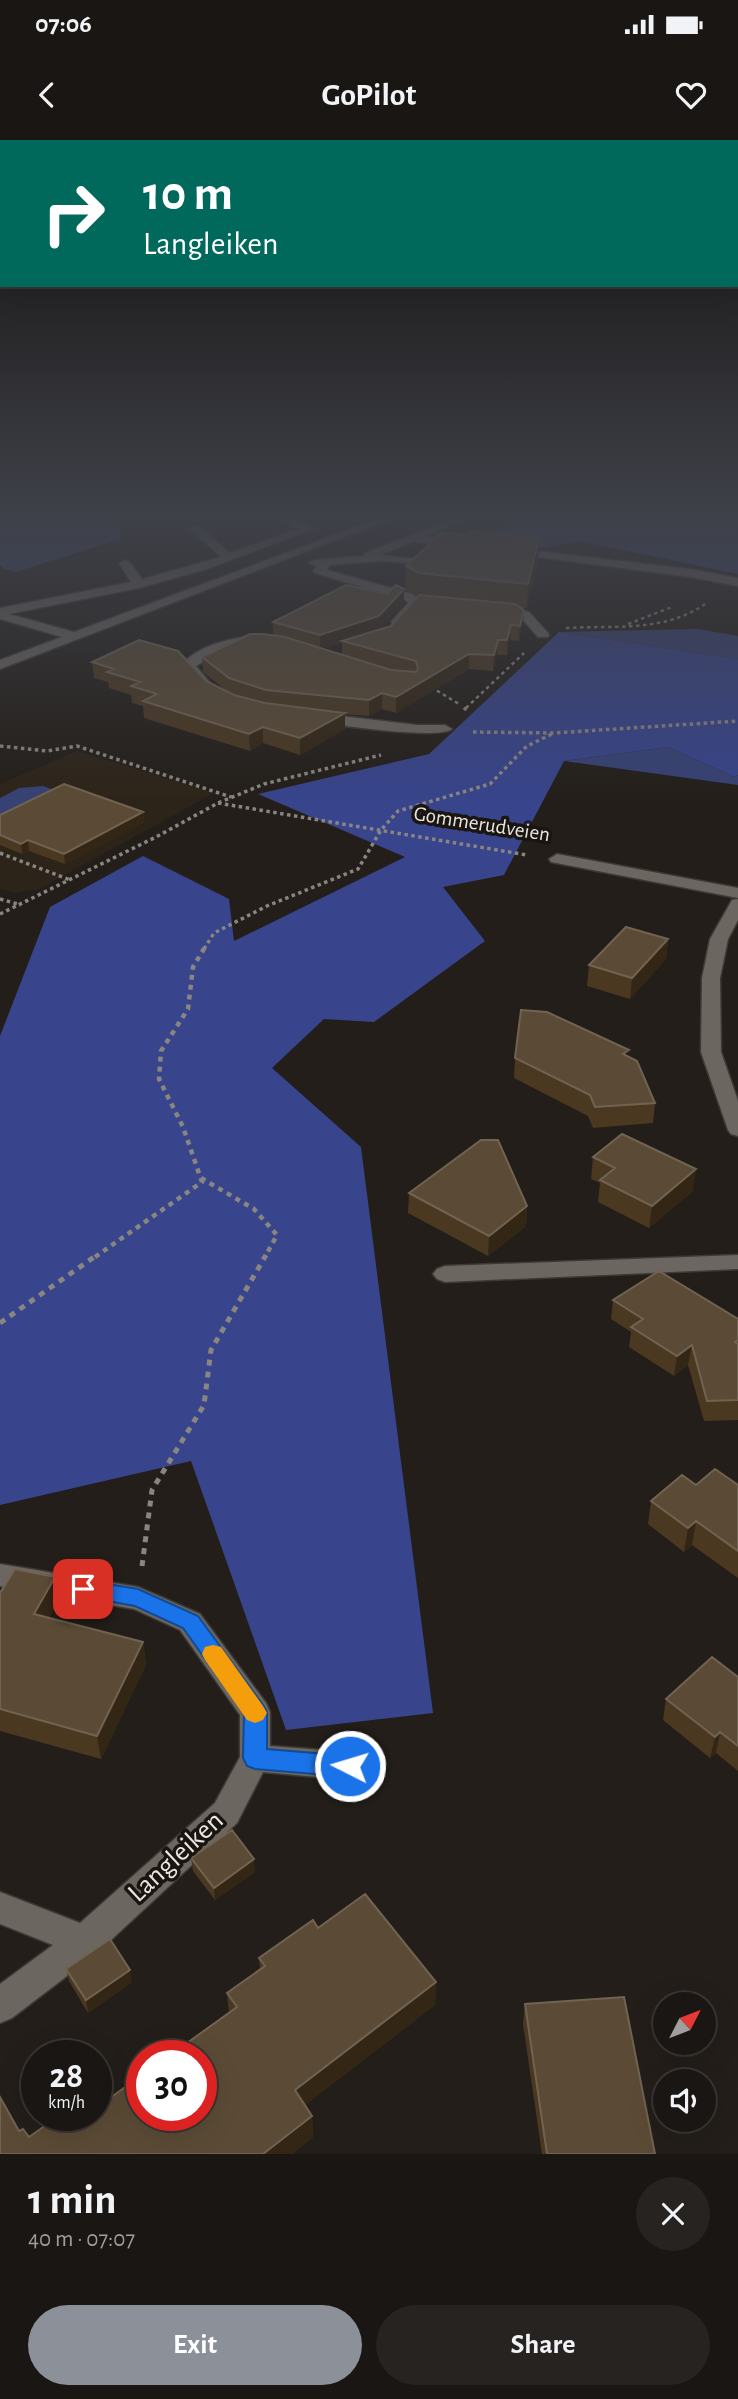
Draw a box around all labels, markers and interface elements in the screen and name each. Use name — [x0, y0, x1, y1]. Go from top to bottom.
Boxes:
text: 07:06 — [35, 11, 92, 37]
icon: back — [28, 76, 66, 114]
icon: heart — [672, 76, 710, 114]
text: GoPilot — [322, 79, 416, 111]
icon: right — [28, 168, 119, 259]
text: 10 m — [143, 170, 233, 219]
text: Langleiken — [143, 228, 279, 260]
street label: Gommerudveien — [412, 803, 552, 845]
pin — [53, 1559, 113, 1619]
icon: arrive — [64, 1570, 102, 1608]
position arrow — [313, 1729, 387, 1803]
street label: Langleiken — [123, 1806, 229, 1908]
north arrow — [653, 1992, 716, 2054]
map controls — [653, 1992, 716, 2132]
speed limit sign: 30 — [126, 2040, 217, 2131]
text: 28 — [50, 2059, 83, 2094]
button: sound — [653, 2069, 716, 2132]
text: km/h — [48, 2094, 85, 2112]
button: close — [636, 2177, 710, 2251]
text: 1 min — [28, 2179, 117, 2221]
text: 40 m · 07:07 — [28, 2228, 135, 2251]
button: Exit — [28, 2305, 362, 2385]
button: Share — [376, 2305, 710, 2385]

